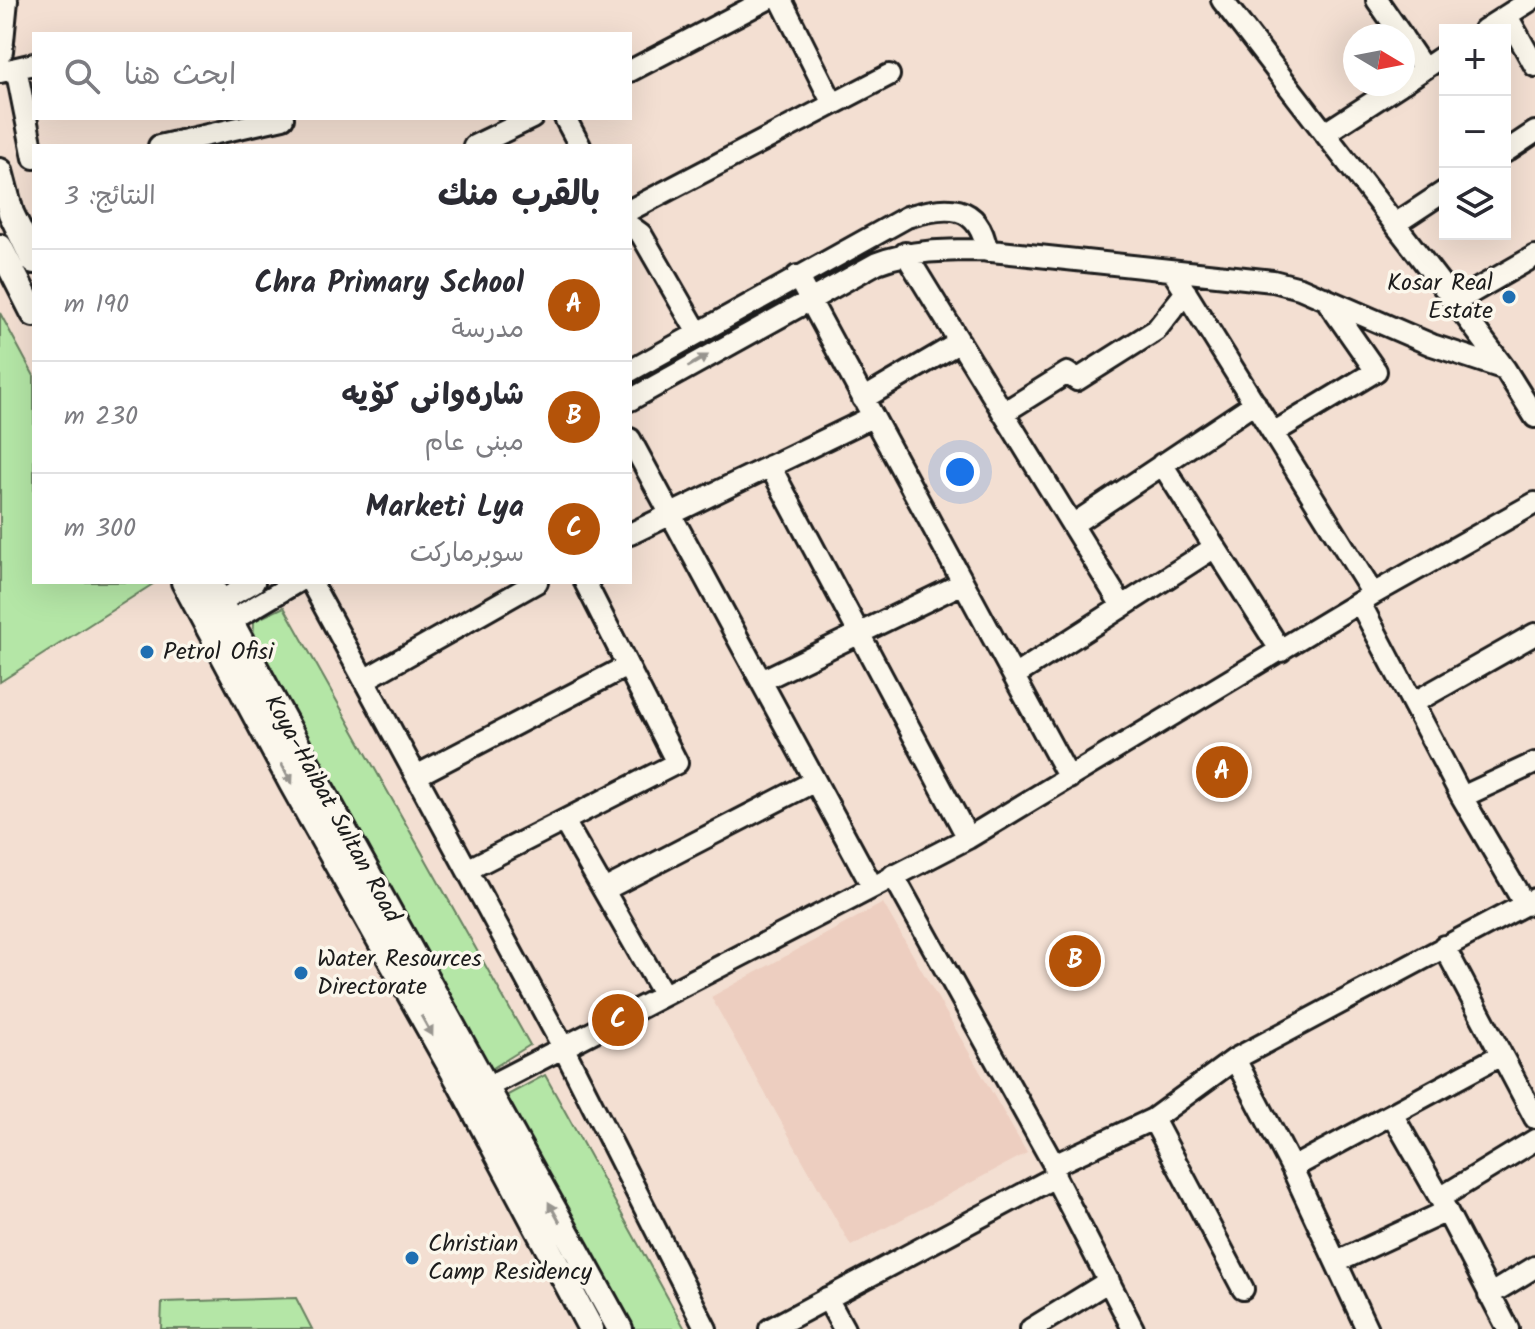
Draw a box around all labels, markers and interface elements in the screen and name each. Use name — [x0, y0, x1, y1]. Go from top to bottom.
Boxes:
north arrow — [1343, 24, 1415, 96]
map controls — [1439, 24, 1511, 240]
button: + — [1439, 24, 1511, 96]
search box — [32, 32, 632, 120]
text: ابحث هنا — [124, 52, 236, 100]
icon: search — [60, 54, 104, 98]
button: − — [1439, 96, 1511, 168]
button: layers — [1439, 168, 1511, 240]
text: بالقرب منك — [438, 169, 600, 223]
text: النتائج: 3 — [64, 176, 156, 218]
text: Chra Primary School — [254, 260, 524, 308]
place label: Kosar Real Estate — [1387, 264, 1493, 331]
text: 190 m — [64, 284, 129, 326]
text: A — [566, 284, 582, 326]
marker: Kosar Real Estate — [1500, 288, 1518, 306]
text: مدرسة — [452, 309, 524, 351]
one-way arrow — [687, 354, 709, 368]
text: شارەوانی کۆیە — [341, 372, 524, 420]
text: 230 m — [64, 396, 138, 438]
text: B — [566, 396, 582, 438]
text: مبنى عام — [425, 422, 524, 464]
your location — [940, 452, 980, 492]
text: Marketi Lya — [366, 484, 524, 532]
text: 300 m — [64, 508, 136, 550]
text: C — [566, 508, 582, 550]
text: سوبرماركت — [410, 533, 524, 575]
place label: Petrol Ofisi — [163, 633, 275, 672]
marker: Petrol Ofisi — [138, 643, 156, 661]
street label: Koya-Haibat Sultan Road — [253, 688, 412, 931]
pin: A — [1196, 742, 1248, 802]
one-way arrow — [280, 763, 293, 786]
pin: B — [1049, 931, 1101, 991]
place label: Water Resources Directorate — [317, 940, 482, 1007]
marker: Water Resources Directorate — [292, 964, 310, 982]
pin: C — [592, 990, 644, 1050]
one-way arrow — [421, 1014, 434, 1037]
one-way arrow — [548, 1201, 562, 1223]
place label: Christian Camp Residency — [428, 1225, 593, 1292]
marker: Christian Camp Residency — [403, 1249, 421, 1267]

